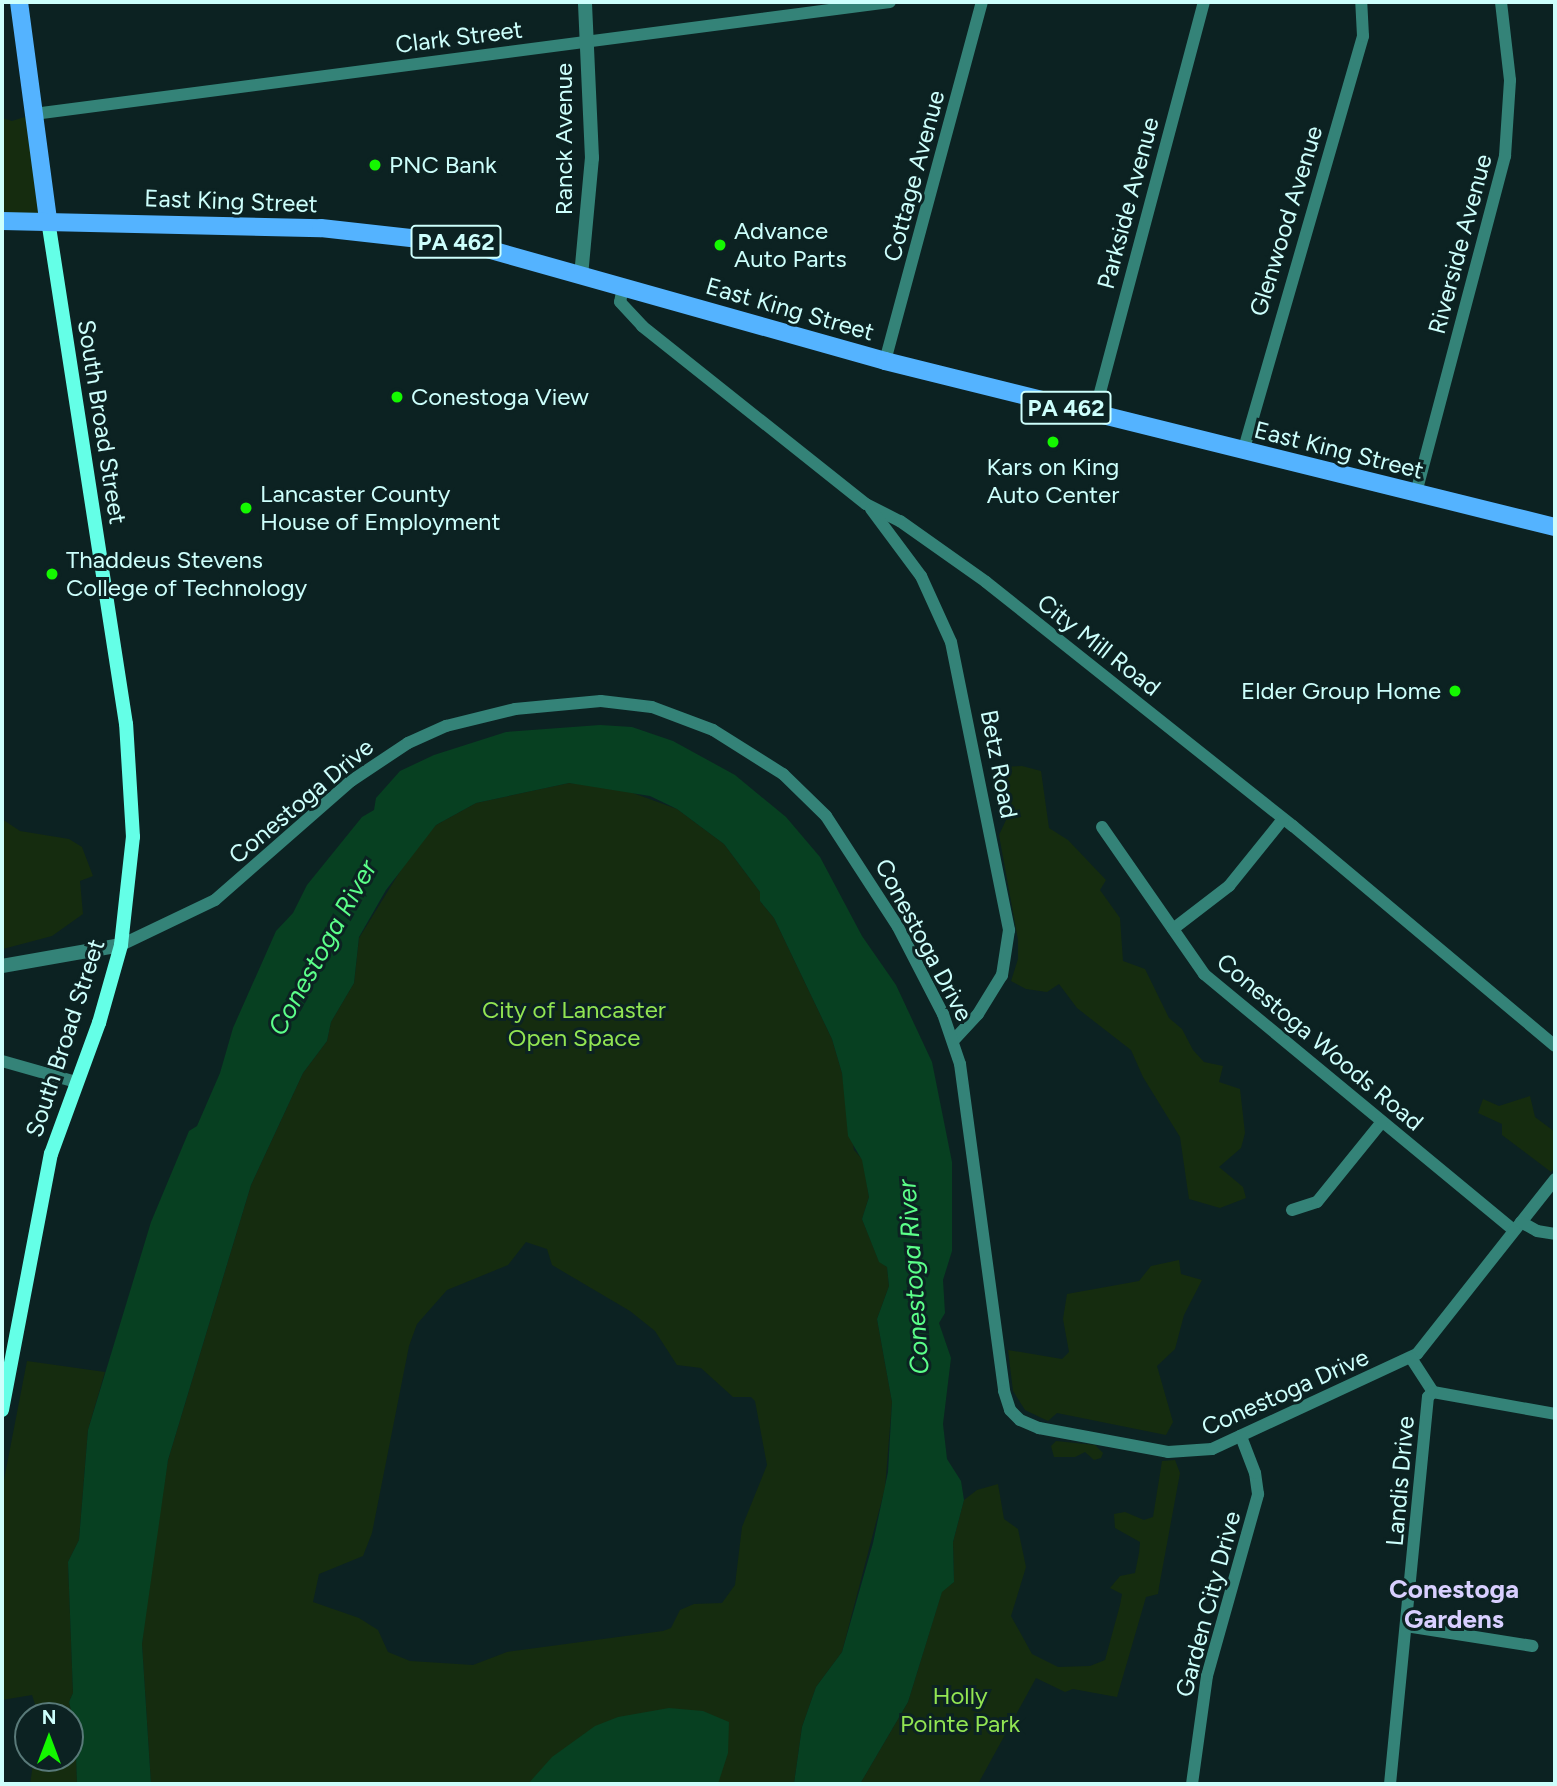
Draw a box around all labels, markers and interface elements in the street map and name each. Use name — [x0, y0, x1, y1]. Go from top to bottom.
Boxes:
street label: Clark Street — [394, 15, 524, 59]
street label: Ranck Avenue — [550, 63, 578, 215]
street label: Cottage Avenue — [877, 87, 951, 265]
street label: Parkside Avenue — [1091, 114, 1165, 292]
street label: Glenwood Avenue — [1243, 122, 1329, 320]
place label: PNC Bank — [389, 151, 497, 179]
street label: Riverside Avenue — [1422, 151, 1498, 337]
marker: PNC Bank — [367, 157, 383, 173]
street label: East King Street — [144, 184, 318, 218]
place label: Advance Auto Parts — [734, 217, 847, 273]
road number: PA 462 — [410, 222, 502, 262]
marker: Advance Auto Parts — [712, 237, 728, 253]
street label: East King Street — [703, 271, 877, 347]
street label: South Broad Street — [72, 318, 132, 526]
place label: Conestoga View — [411, 383, 589, 411]
road number: PA 462 — [1020, 388, 1112, 428]
marker: Conestoga View — [389, 389, 405, 405]
street label: East King Street — [1251, 415, 1427, 485]
marker: Kars on King Auto Center — [1045, 434, 1061, 450]
place label: Kars on King Auto Center — [987, 453, 1119, 509]
place label: Lancaster County House of Employment — [260, 480, 501, 536]
marker: Lancaster County House of Employment — [238, 500, 254, 516]
place label: Thaddeus Stevens College of Technology — [66, 546, 307, 602]
marker: Thaddeus Stevens College of Technology — [44, 566, 60, 582]
street label: City Mill Road — [1032, 588, 1166, 702]
place label: Elder Group Home — [1241, 677, 1441, 705]
marker: Elder Group Home — [1447, 683, 1463, 699]
street label: Betz Road — [974, 707, 1024, 821]
street label: Conestoga Drive — [223, 732, 379, 870]
street label: Conestoga Drive — [869, 854, 979, 1026]
water label: Conestoga River — [262, 855, 384, 1041]
street label: South Broad Street — [19, 935, 111, 1141]
street label: Conestoga Woods Road — [1211, 947, 1429, 1137]
park label: City of Lancaster Open Space — [482, 996, 666, 1052]
water label: Conestoga River — [892, 1178, 936, 1376]
street label: Conestoga Drive — [1197, 1342, 1373, 1442]
street label: Landis Drive — [1380, 1415, 1420, 1547]
street label: Garden City Drive — [1169, 1508, 1247, 1700]
district label: Conestoga Gardens — [1389, 1574, 1519, 1636]
park label: Holly Pointe Park — [900, 1682, 1020, 1738]
north arrow — [14, 1702, 84, 1772]
text: N — [42, 1706, 56, 1729]

